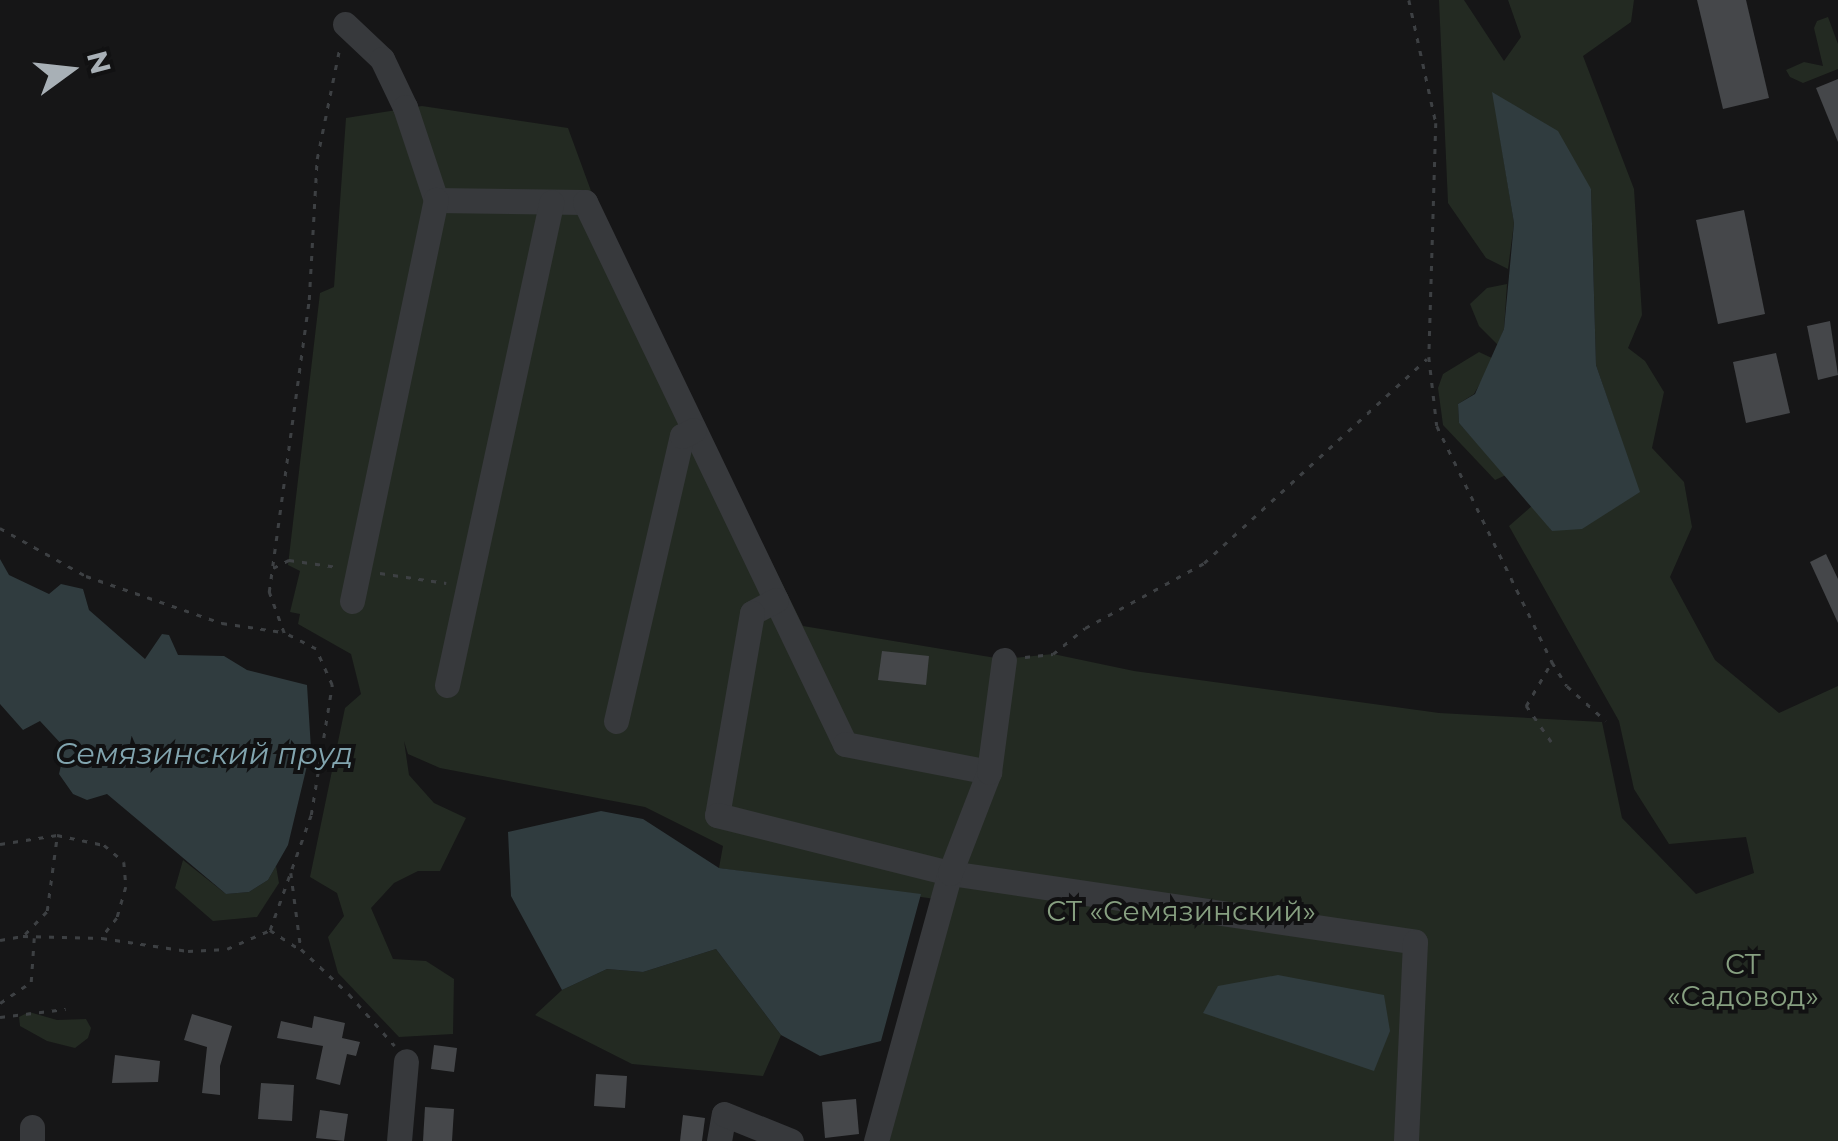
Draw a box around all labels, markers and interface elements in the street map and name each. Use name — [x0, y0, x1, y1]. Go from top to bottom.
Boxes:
north arrow — [20, 20, 120, 120]
text: N — [80, 47, 118, 78]
water label: Семязинский пруд — [55, 736, 353, 772]
park label: СТ «Семязинский» — [1046, 894, 1316, 928]
park label: СТ «Садовод» — [1667, 947, 1819, 1013]

